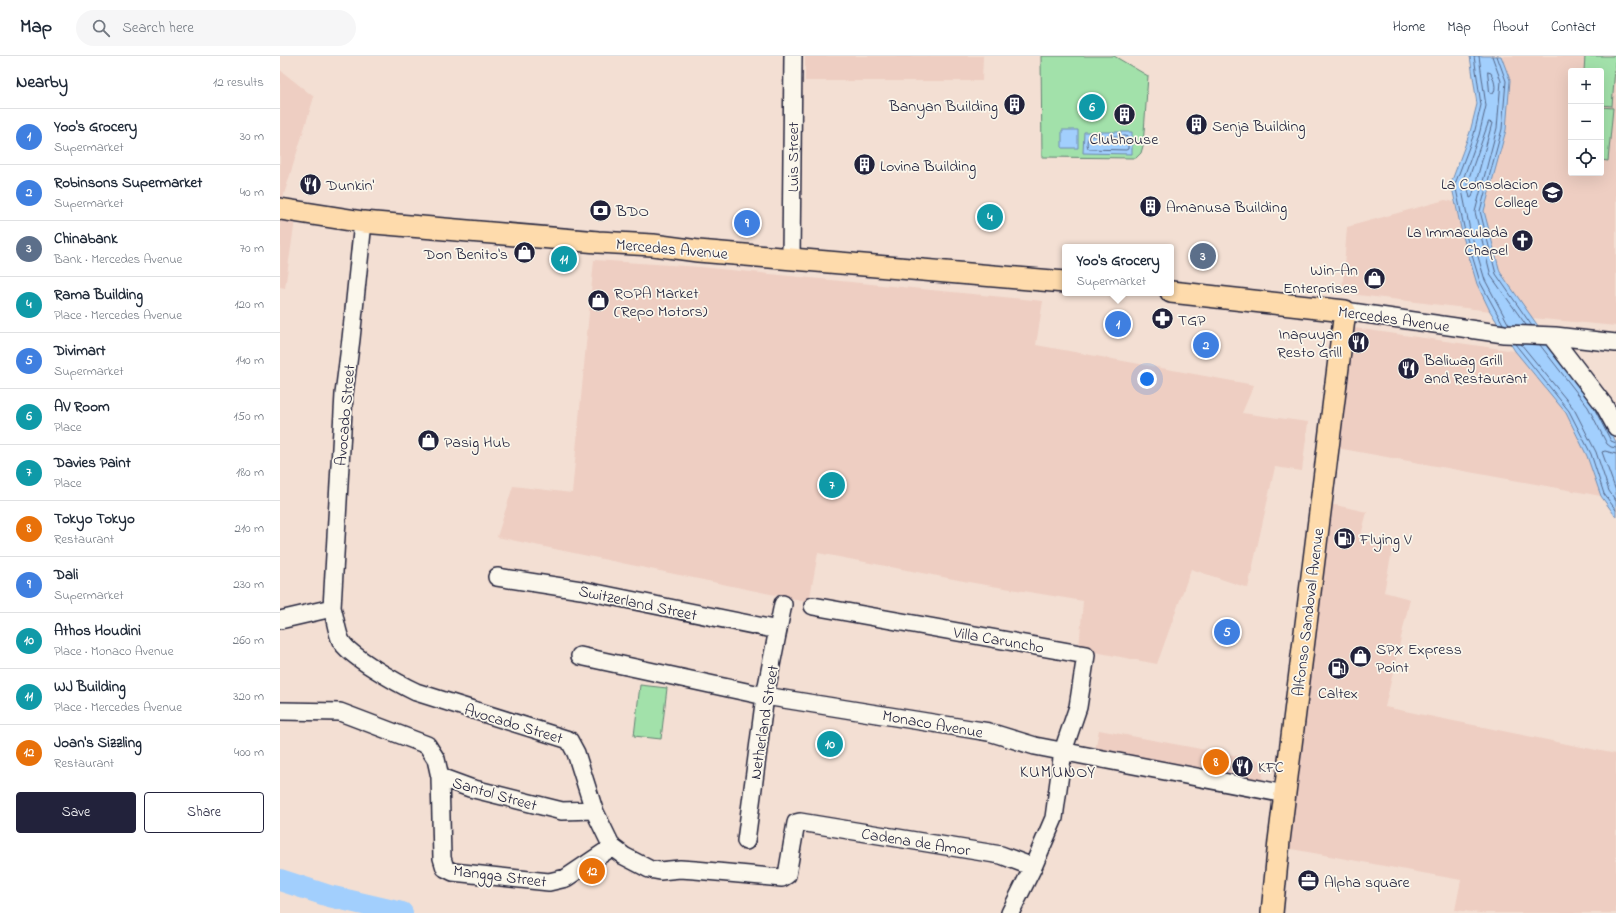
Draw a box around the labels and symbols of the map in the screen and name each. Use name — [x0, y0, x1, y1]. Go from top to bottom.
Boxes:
building icon: Banyan Building — [1001, 92, 1027, 118]
pin: 6 — [1079, 92, 1105, 122]
place label: Banyan Building — [888, 95, 998, 119]
building icon: Clubhouse — [1111, 102, 1137, 128]
building icon: Senja Building — [1183, 112, 1209, 138]
place label: Senja Building — [1212, 115, 1306, 139]
street label: Luis Street — [782, 121, 806, 192]
place label: Clubhouse — [1090, 128, 1159, 152]
building icon: Lovina Building — [851, 152, 877, 178]
place label: Lovina Building — [880, 155, 976, 179]
restaurant icon: Dunkin' — [297, 171, 323, 197]
place label: La Consolacion College — [1441, 173, 1539, 215]
place label: Dunkin' — [325, 174, 375, 198]
school or university icon: La Consolacion College — [1540, 179, 1566, 205]
building icon: Amanusa Building — [1138, 193, 1164, 219]
place label: Amanusa Building — [1166, 196, 1287, 220]
bank icon: BDO — [588, 197, 614, 223]
place label: BDO — [615, 200, 649, 224]
pin: 4 — [977, 202, 1003, 232]
pin: 9 — [734, 208, 760, 238]
place label: La Immaculada Chapel — [1407, 221, 1508, 263]
church icon: La Immaculada Chapel — [1510, 227, 1536, 253]
street label: Mercedes Avenue — [615, 233, 730, 267]
shop icon: Don Benito's — [511, 240, 537, 266]
pin: 3 — [1190, 241, 1216, 271]
place label: Don Benito's — [423, 243, 508, 267]
pin: 11 — [551, 244, 577, 274]
place label: Win-An Enterprises — [1283, 259, 1358, 301]
shop icon: Win-An Enterprises — [1361, 265, 1387, 291]
place label: ROPA Market (Repo Motors) — [614, 282, 708, 324]
shop icon: ROPA Market (Repo Motors) — [586, 288, 612, 314]
street label: Mercedes Avenue — [1336, 300, 1452, 340]
pharmacy icon: TGP — [1149, 306, 1175, 332]
pin: 1 — [1105, 309, 1131, 339]
place label: TGP — [1178, 309, 1206, 333]
place label: Inapuyan Resto Grill — [1277, 323, 1342, 365]
restaurant icon: Inapuyan Resto Grill — [1345, 329, 1371, 355]
pin: 2 — [1193, 330, 1219, 360]
place label: Baliwag Grill and Restaurant — [1423, 349, 1528, 391]
restaurant icon: Baliwag Grill and Restaurant — [1396, 355, 1422, 381]
street label: Avocado Street — [330, 363, 362, 467]
your location — [1137, 369, 1157, 389]
shop icon: Pasig Hub — [416, 428, 442, 454]
place label: Pasig Hub — [444, 431, 511, 455]
pin: 7 — [819, 470, 845, 500]
fuel station icon: Flying V — [1331, 525, 1357, 551]
street label: Alfonso Sandoval Avenue — [1287, 526, 1331, 698]
place label: Flying V — [1359, 528, 1412, 552]
street label: Switzerland Street — [576, 580, 700, 628]
pin: 5 — [1214, 617, 1240, 647]
street label: Villa Caruncho — [950, 621, 1046, 661]
place label: SPX Express Point — [1376, 638, 1462, 680]
shop icon: SPX Express Point — [1347, 644, 1373, 670]
fuel station icon: Caltex — [1325, 656, 1351, 682]
street label: Netherland Street — [744, 663, 786, 781]
place label: Caltex — [1318, 682, 1358, 706]
street label: Avocado Street — [461, 699, 566, 751]
street label: Monaco Avenue — [880, 704, 986, 746]
pin: 10 — [817, 729, 843, 759]
pin: 8 — [1203, 747, 1229, 777]
restaurant icon: KFC — [1230, 753, 1256, 779]
place label: KFC — [1258, 756, 1284, 780]
district label: KUMUNOY — [1020, 760, 1096, 785]
street label: Santol Street — [449, 771, 540, 819]
street label: Cadena de Amor — [860, 823, 972, 863]
pin: 12 — [579, 856, 605, 886]
street label: Mangga Street — [452, 859, 548, 895]
office icon: Alpha square — [1295, 868, 1321, 894]
place label: Alpha square — [1324, 871, 1411, 895]

